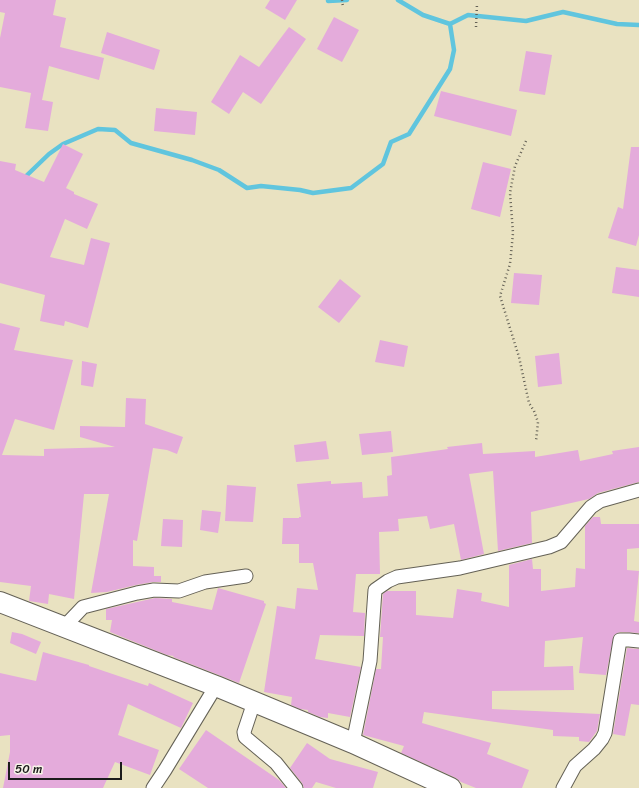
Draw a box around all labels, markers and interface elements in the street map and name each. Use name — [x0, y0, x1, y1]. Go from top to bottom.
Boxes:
scale bar — [10, 754, 124, 780]
text: 50 m — [15, 758, 42, 780]

